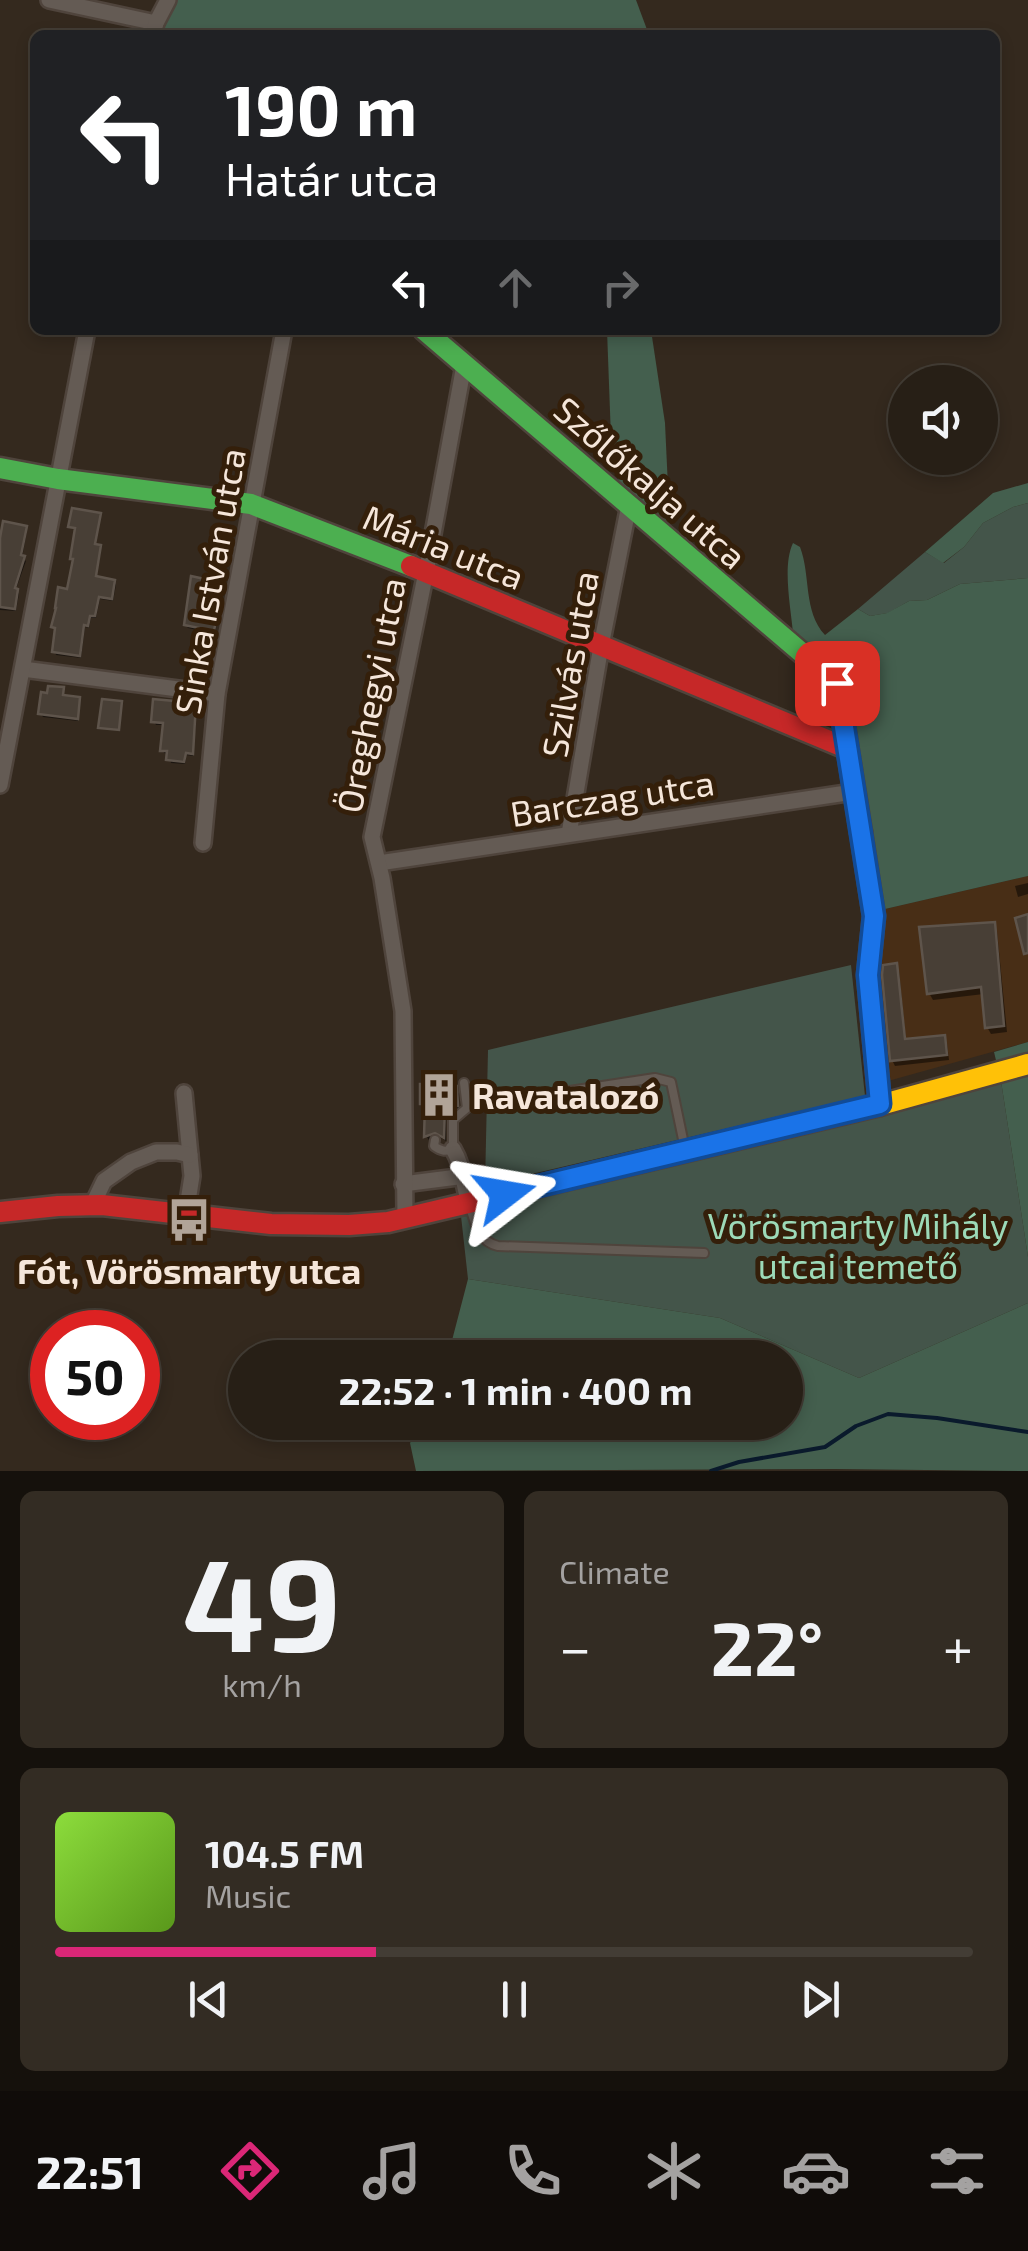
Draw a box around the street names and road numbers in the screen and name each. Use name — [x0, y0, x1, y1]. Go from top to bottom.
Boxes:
street label: Szőlőkalja utca — [546, 387, 756, 577]
street label: Sinka István utca — [165, 445, 253, 717]
street label: Mária utca — [358, 495, 530, 597]
street label: Szilvás utca — [532, 567, 606, 761]
street label: Öreghegyi utca — [327, 574, 413, 816]
street label: Barczag utca — [507, 760, 717, 834]

